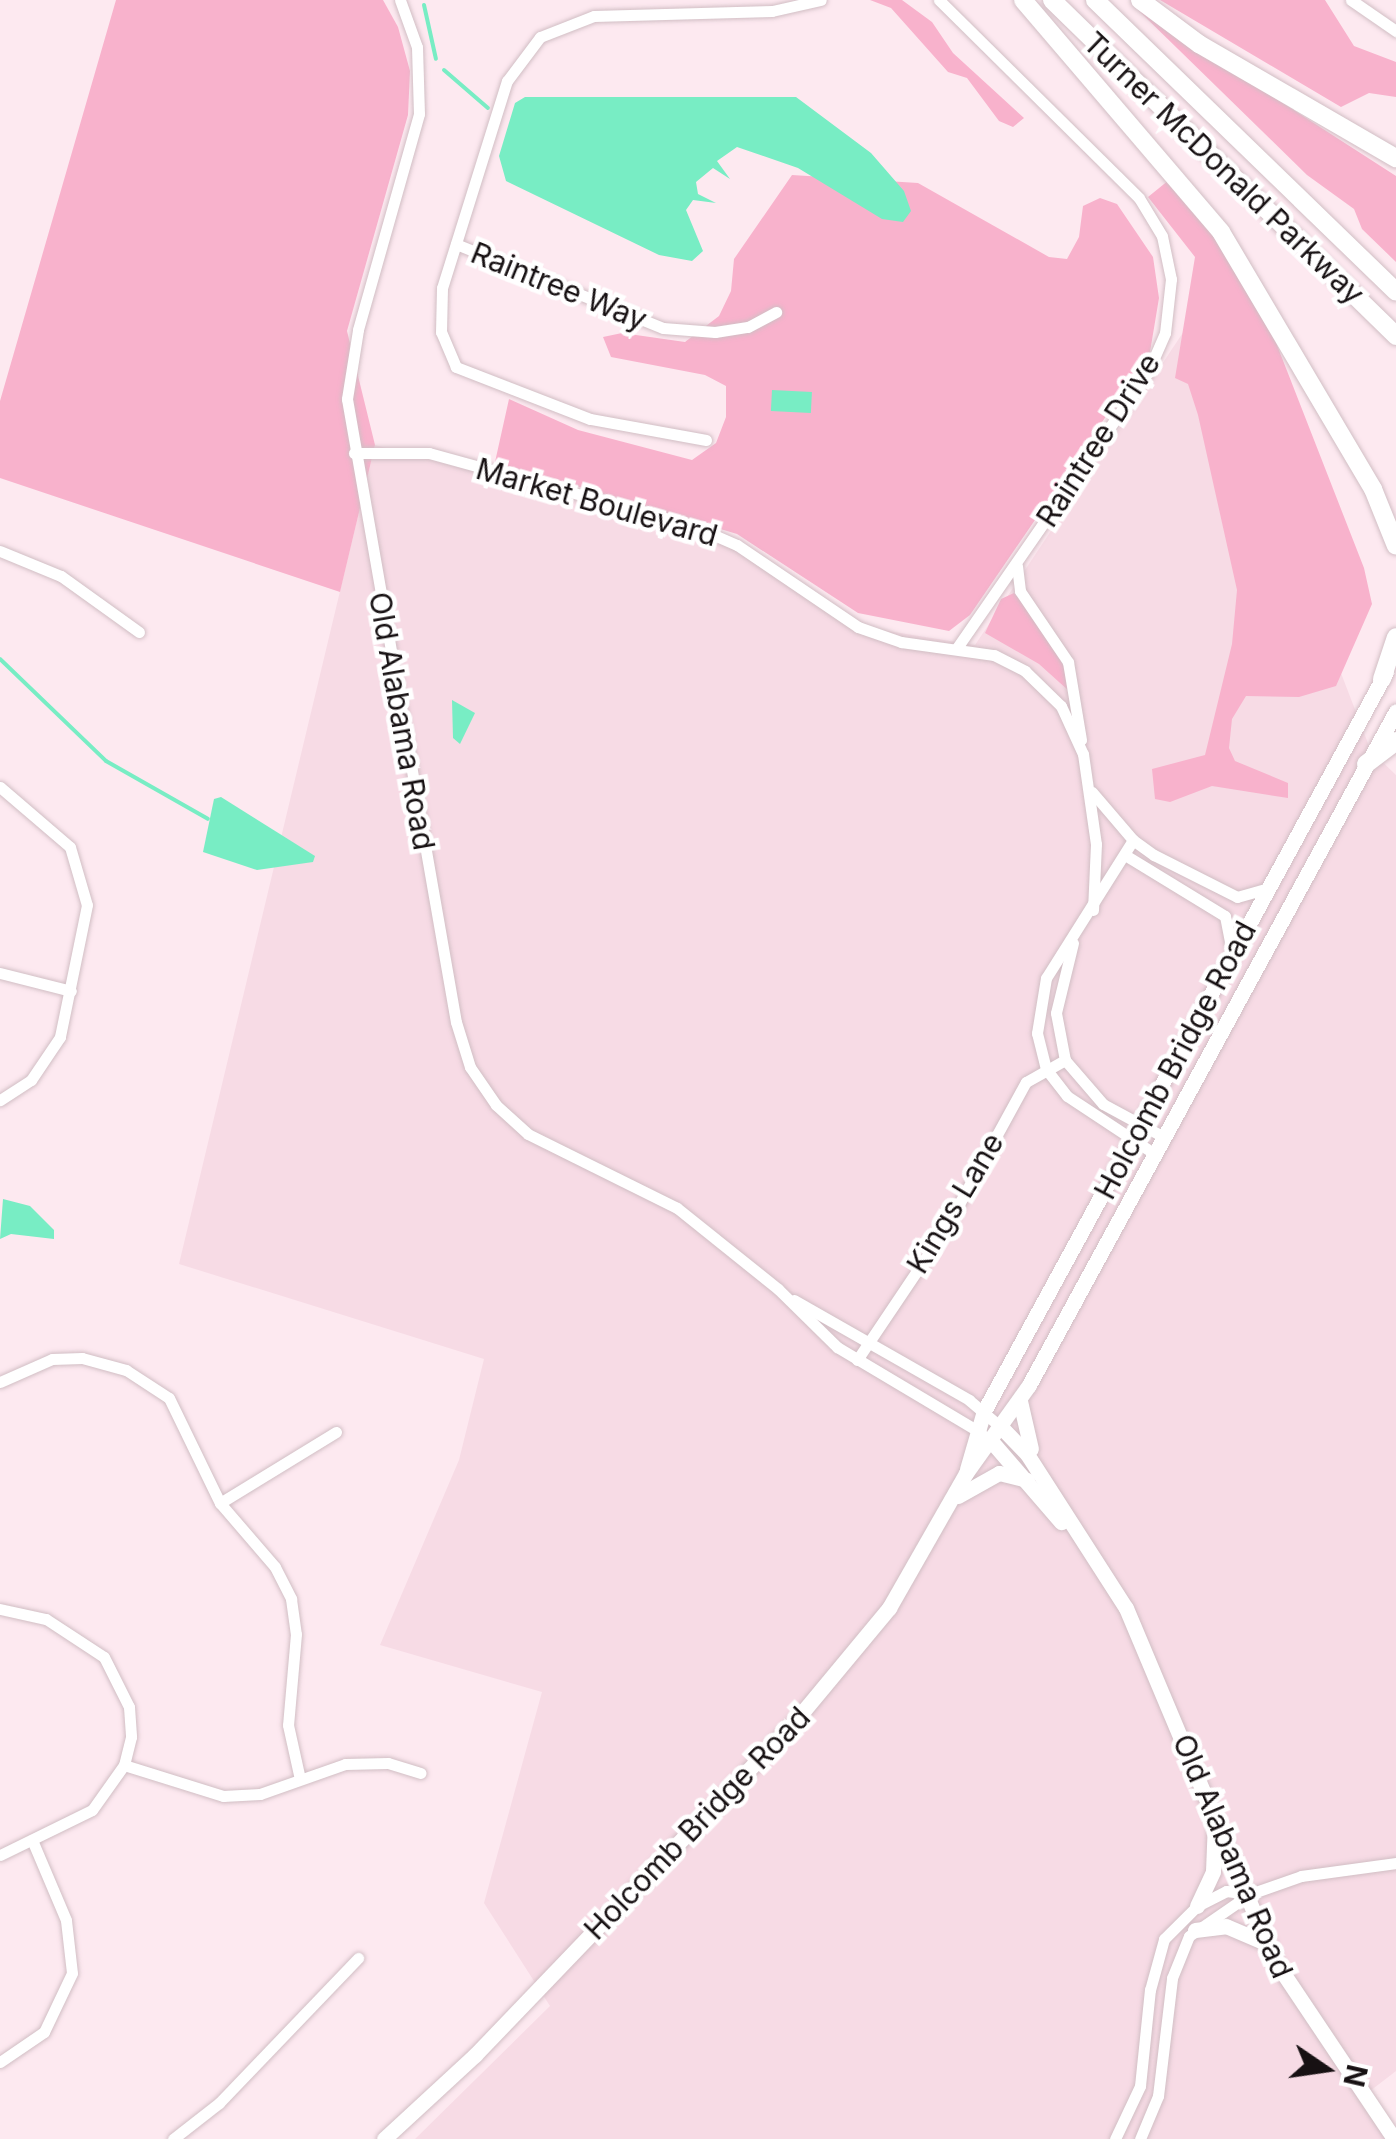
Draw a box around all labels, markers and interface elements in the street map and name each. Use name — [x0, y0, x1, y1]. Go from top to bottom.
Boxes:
street label: Turner McDonald Parkway — [1076, 24, 1372, 312]
street label: Raintree Way — [466, 234, 652, 338]
street label: Raintree Drive — [1029, 347, 1167, 533]
street label: Market Boulevard — [472, 450, 722, 554]
street label: Old Alabama Road — [362, 589, 442, 853]
street label: Holcomb Bridge Road — [1086, 915, 1264, 1205]
street label: Kings Lane — [899, 1126, 1011, 1280]
street label: Holcomb Bridge Road — [577, 1699, 817, 1947]
street label: Old Alabama Road — [1165, 1729, 1301, 1983]
north arrow — [1276, 2019, 1376, 2119]
text: N — [1336, 2062, 1374, 2090]

